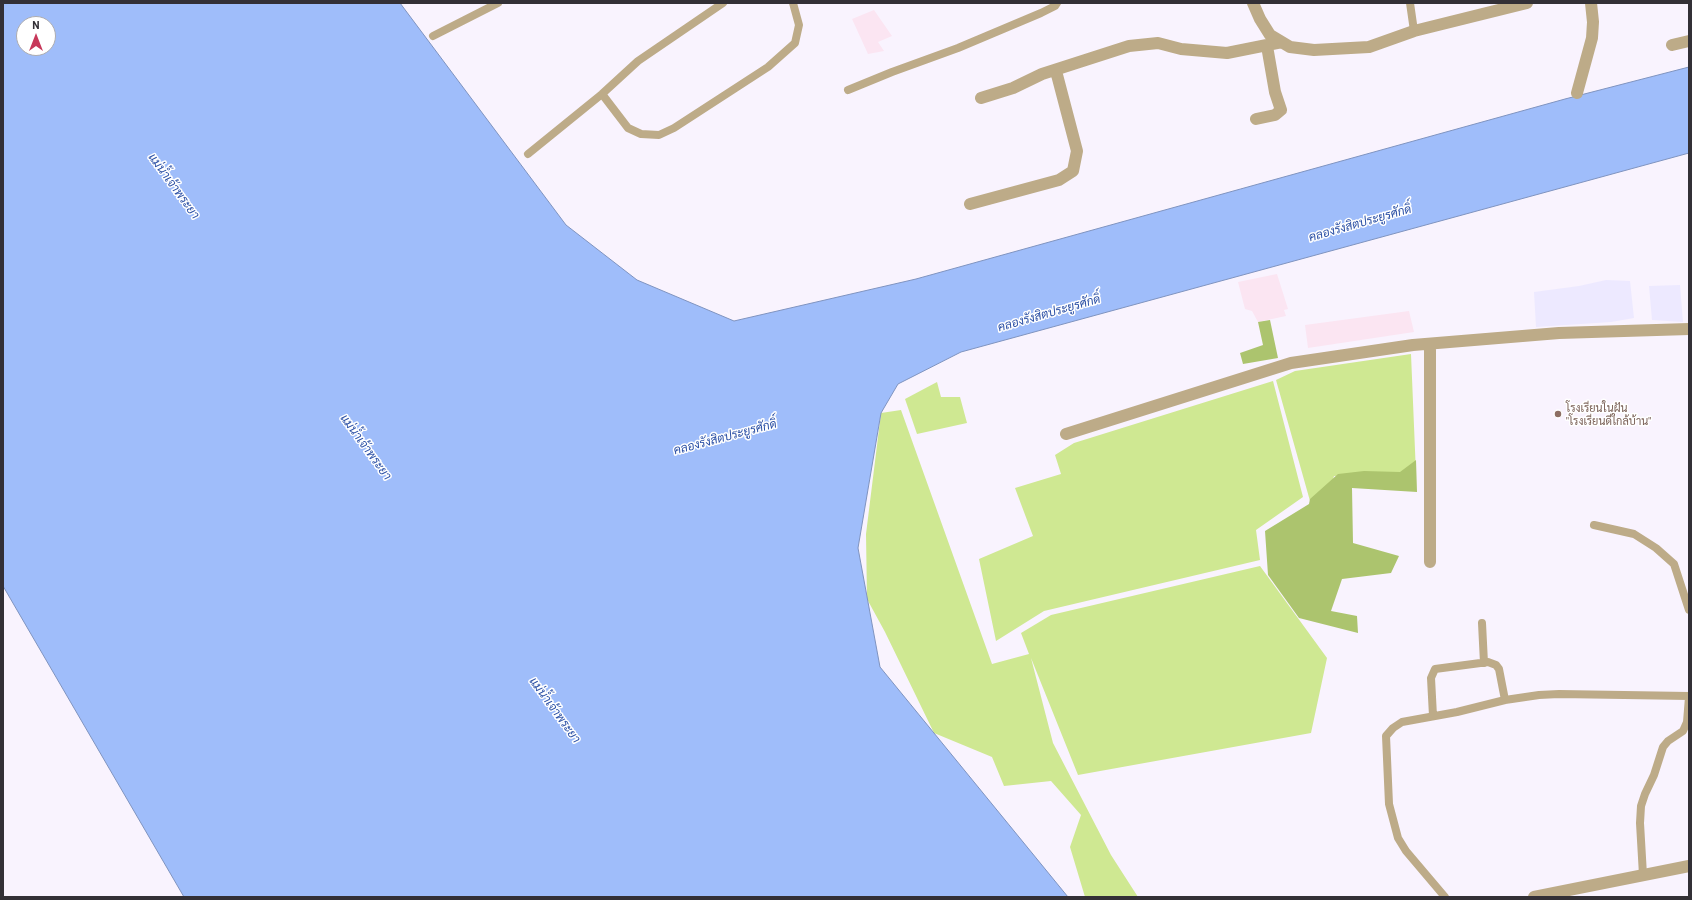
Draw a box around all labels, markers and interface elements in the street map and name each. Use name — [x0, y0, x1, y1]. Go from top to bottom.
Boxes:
north arrow — [16, 16, 56, 56]
text: N — [32, 18, 40, 31]
water label: แม่น้ำเจ้าพระยา — [145, 150, 203, 222]
water label: คลองรังสิตประยูรศักดิ์ — [1307, 201, 1413, 245]
water label: คลองรังสิตประยูรศักดิ์ — [996, 291, 1102, 335]
place label: โรงเรียนในฝัน "โรงเรียนดีใกล้บ้าน" — [1566, 401, 1651, 427]
marker: โรงเรียนในฝัน "โรงเรียนดีใกล้บ้าน" — [1553, 409, 1563, 419]
water label: แม่น้ำเจ้าพระยา — [337, 411, 395, 483]
water label: คลองรังสิตประยูรศักดิ์ — [672, 416, 778, 458]
water label: แม่น้ำเจ้าพระยา — [526, 674, 584, 746]

